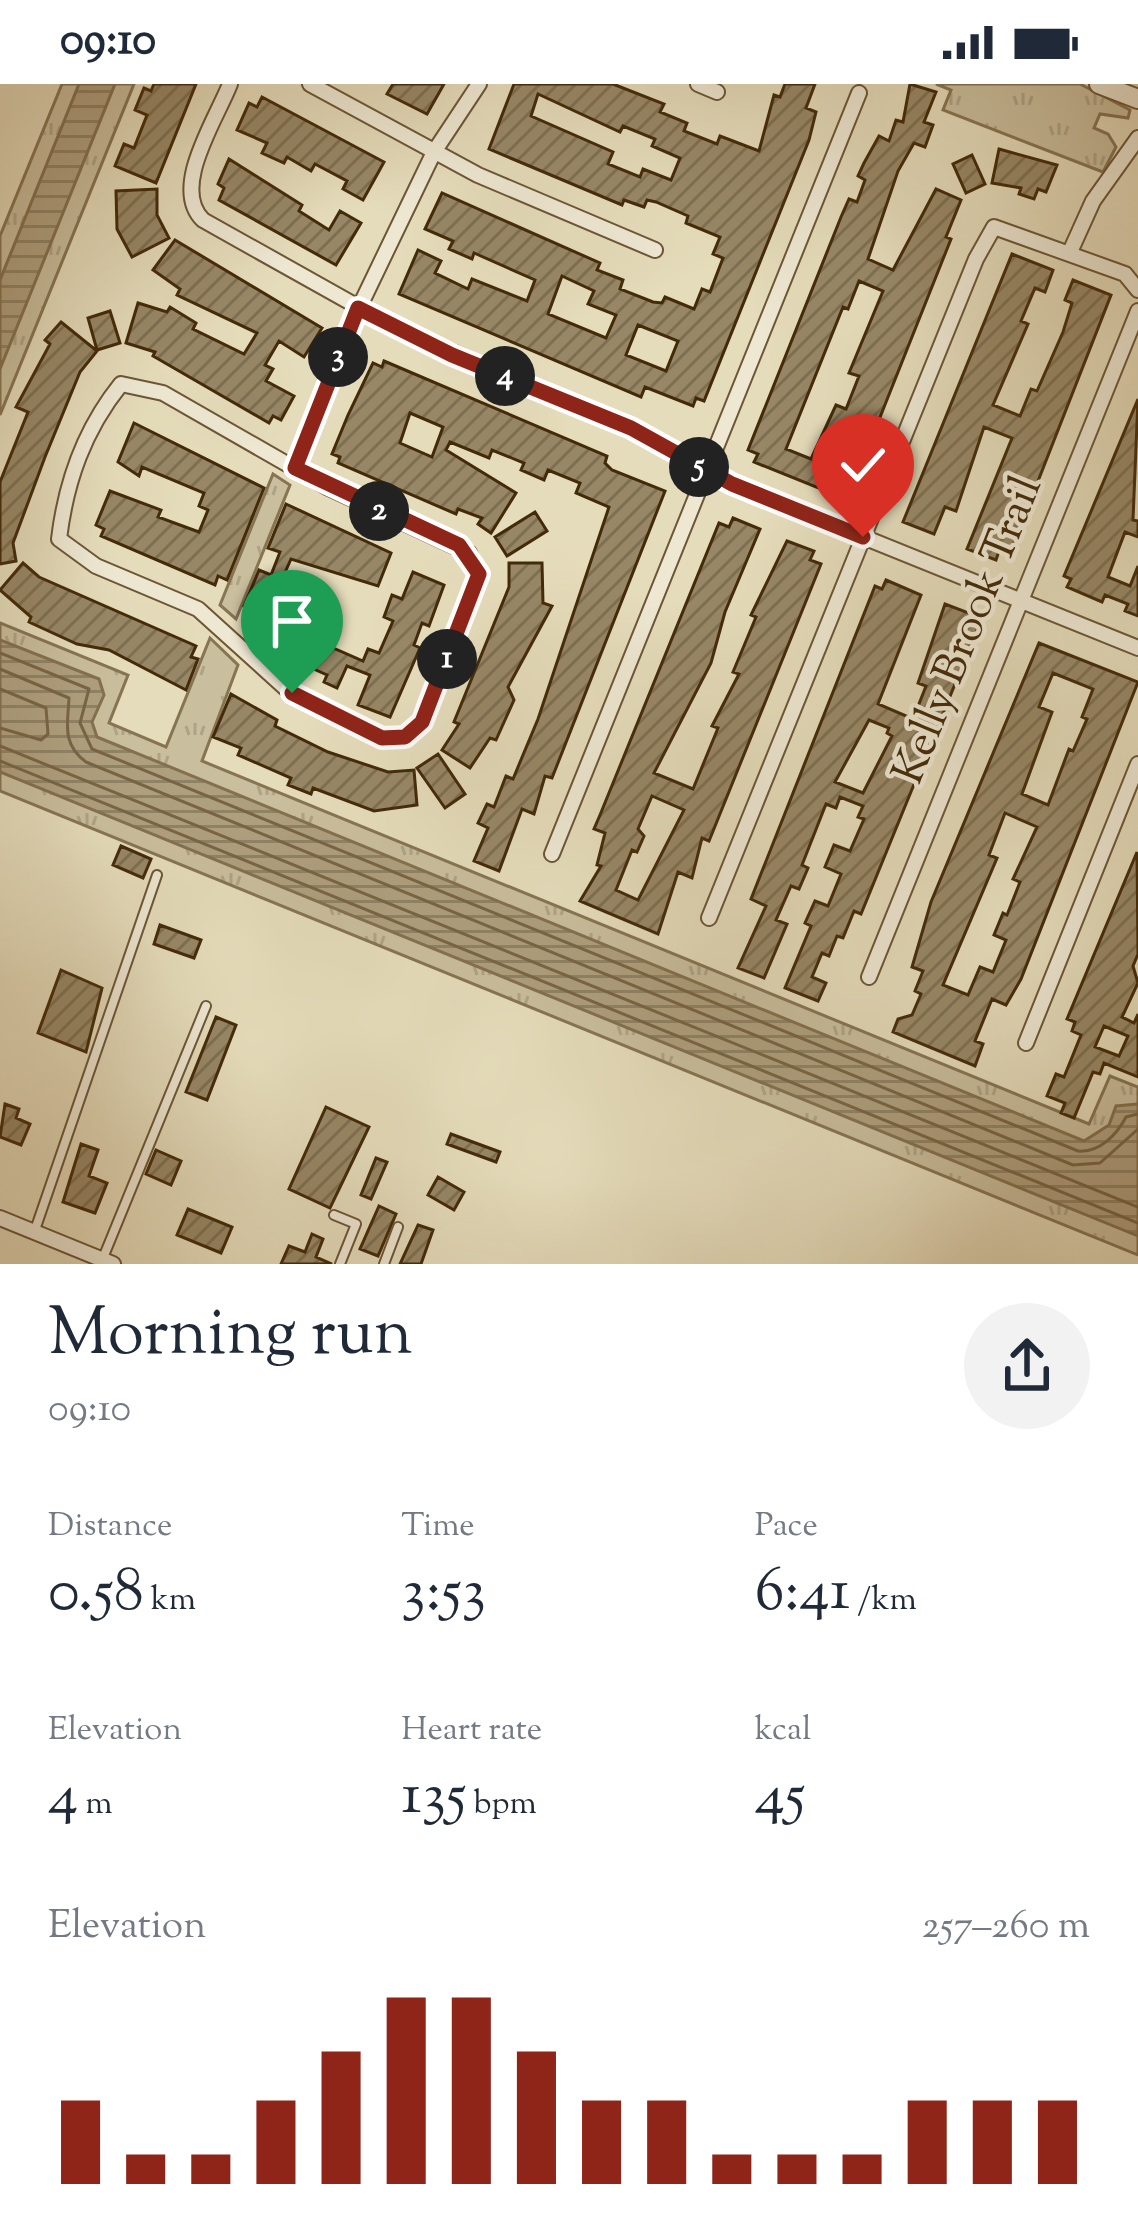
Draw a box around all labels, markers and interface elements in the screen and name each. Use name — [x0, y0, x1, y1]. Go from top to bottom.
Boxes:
text: 09:10 — [60, 10, 156, 75]
pin: 3 — [308, 327, 368, 387]
text: 3 — [331, 333, 345, 381]
pin: 4 — [475, 346, 535, 406]
text: 4 — [497, 352, 513, 400]
pin — [812, 414, 914, 537]
icon: check — [830, 432, 896, 498]
pin: 5 — [669, 437, 729, 497]
text: 5 — [693, 443, 705, 491]
street label: Kelly Brook Trail — [879, 467, 1061, 795]
pin: 2 — [349, 481, 409, 541]
text: 2 — [371, 487, 387, 535]
pin — [241, 570, 343, 693]
icon: arrive — [259, 588, 325, 654]
pin: 1 — [417, 629, 477, 689]
text: 1 — [441, 635, 453, 683]
text: Morning run — [48, 1290, 413, 1385]
button: share — [964, 1303, 1090, 1429]
text: 09:10 — [48, 1383, 131, 1439]
text: Distance — [48, 1503, 172, 1551]
text: Time — [401, 1503, 475, 1551]
text: Pace — [755, 1503, 818, 1551]
text: 0.58 — [48, 1551, 144, 1638]
text: 3:53 — [401, 1551, 486, 1638]
text: 6:41 — [755, 1551, 850, 1638]
text: km — [144, 1577, 196, 1625]
text: /km — [850, 1577, 917, 1625]
text: Elevation — [48, 1707, 182, 1755]
text: Heart rate — [401, 1707, 542, 1755]
text: kcal — [755, 1707, 811, 1755]
text: 4 — [48, 1755, 78, 1842]
text: 135 — [401, 1755, 467, 1842]
text: 45 — [755, 1755, 805, 1842]
text: m — [78, 1781, 113, 1829]
text: bpm — [467, 1781, 537, 1829]
text: Elevation — [48, 1900, 206, 1956]
text: 257–260 m — [922, 1900, 1090, 1956]

